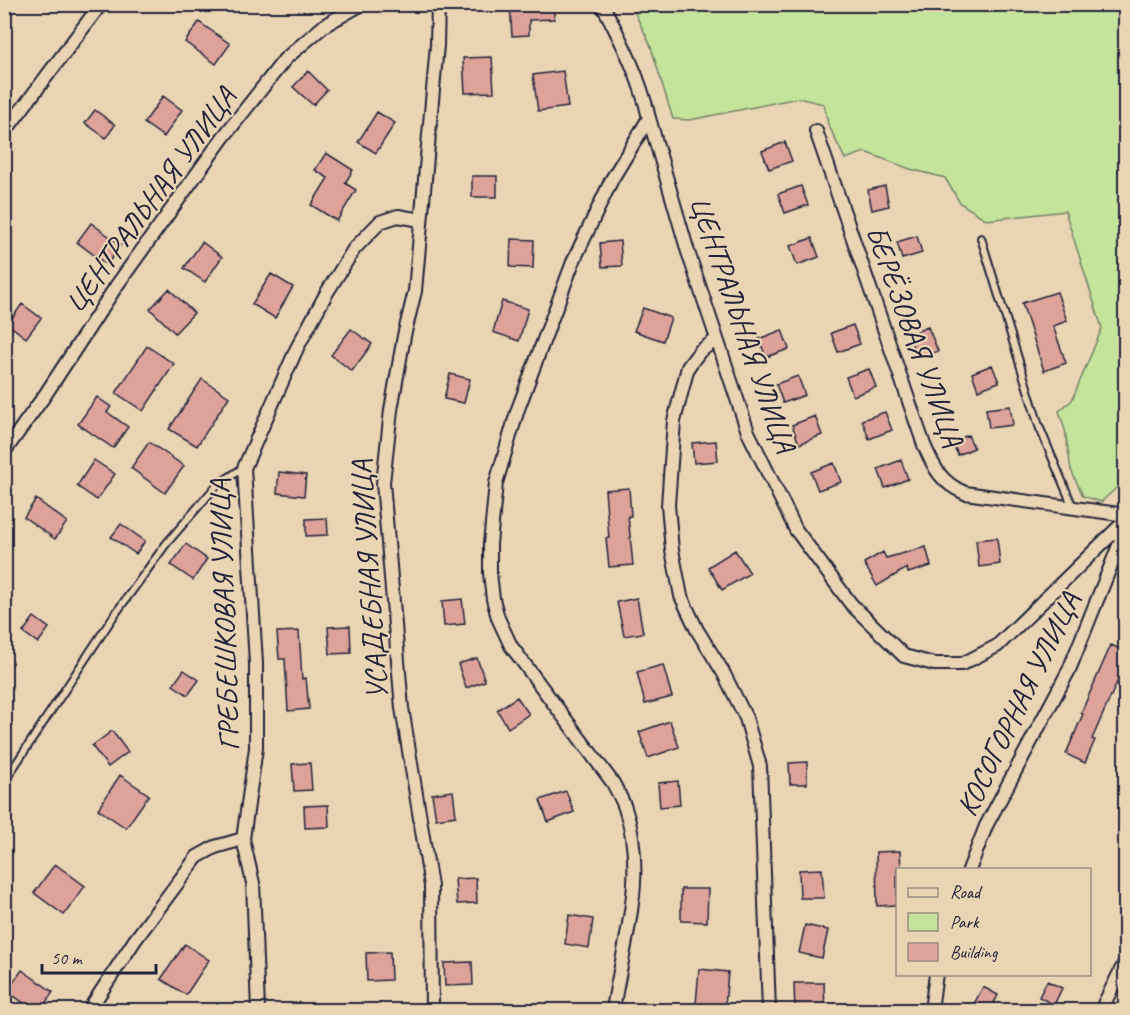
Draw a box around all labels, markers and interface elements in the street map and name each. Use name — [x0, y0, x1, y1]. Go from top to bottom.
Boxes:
street label: ЦЕНТРАЛЬНАЯ УЛИЦА — [56, 79, 246, 320]
street label: ЦЕНТРАЛЬНАЯ УЛИЦА — [681, 191, 805, 459]
street label: БЕРЁЗОВАЯ УЛИЦА — [857, 220, 973, 453]
street label: УСАДЕБНАЯ УЛИЦА — [342, 458, 396, 701]
street label: ГРЕБЕШКОВАЯ УЛИЦА — [200, 478, 248, 751]
street label: КОСОГОРНАЯ УЛИЦА — [947, 585, 1089, 822]
legend — [896, 868, 1091, 976]
text: Road — [950, 881, 983, 903]
text: Park — [950, 911, 980, 933]
scale bar — [42, 937, 156, 975]
text: Building — [950, 941, 999, 963]
text: 50 m — [51, 947, 84, 969]

